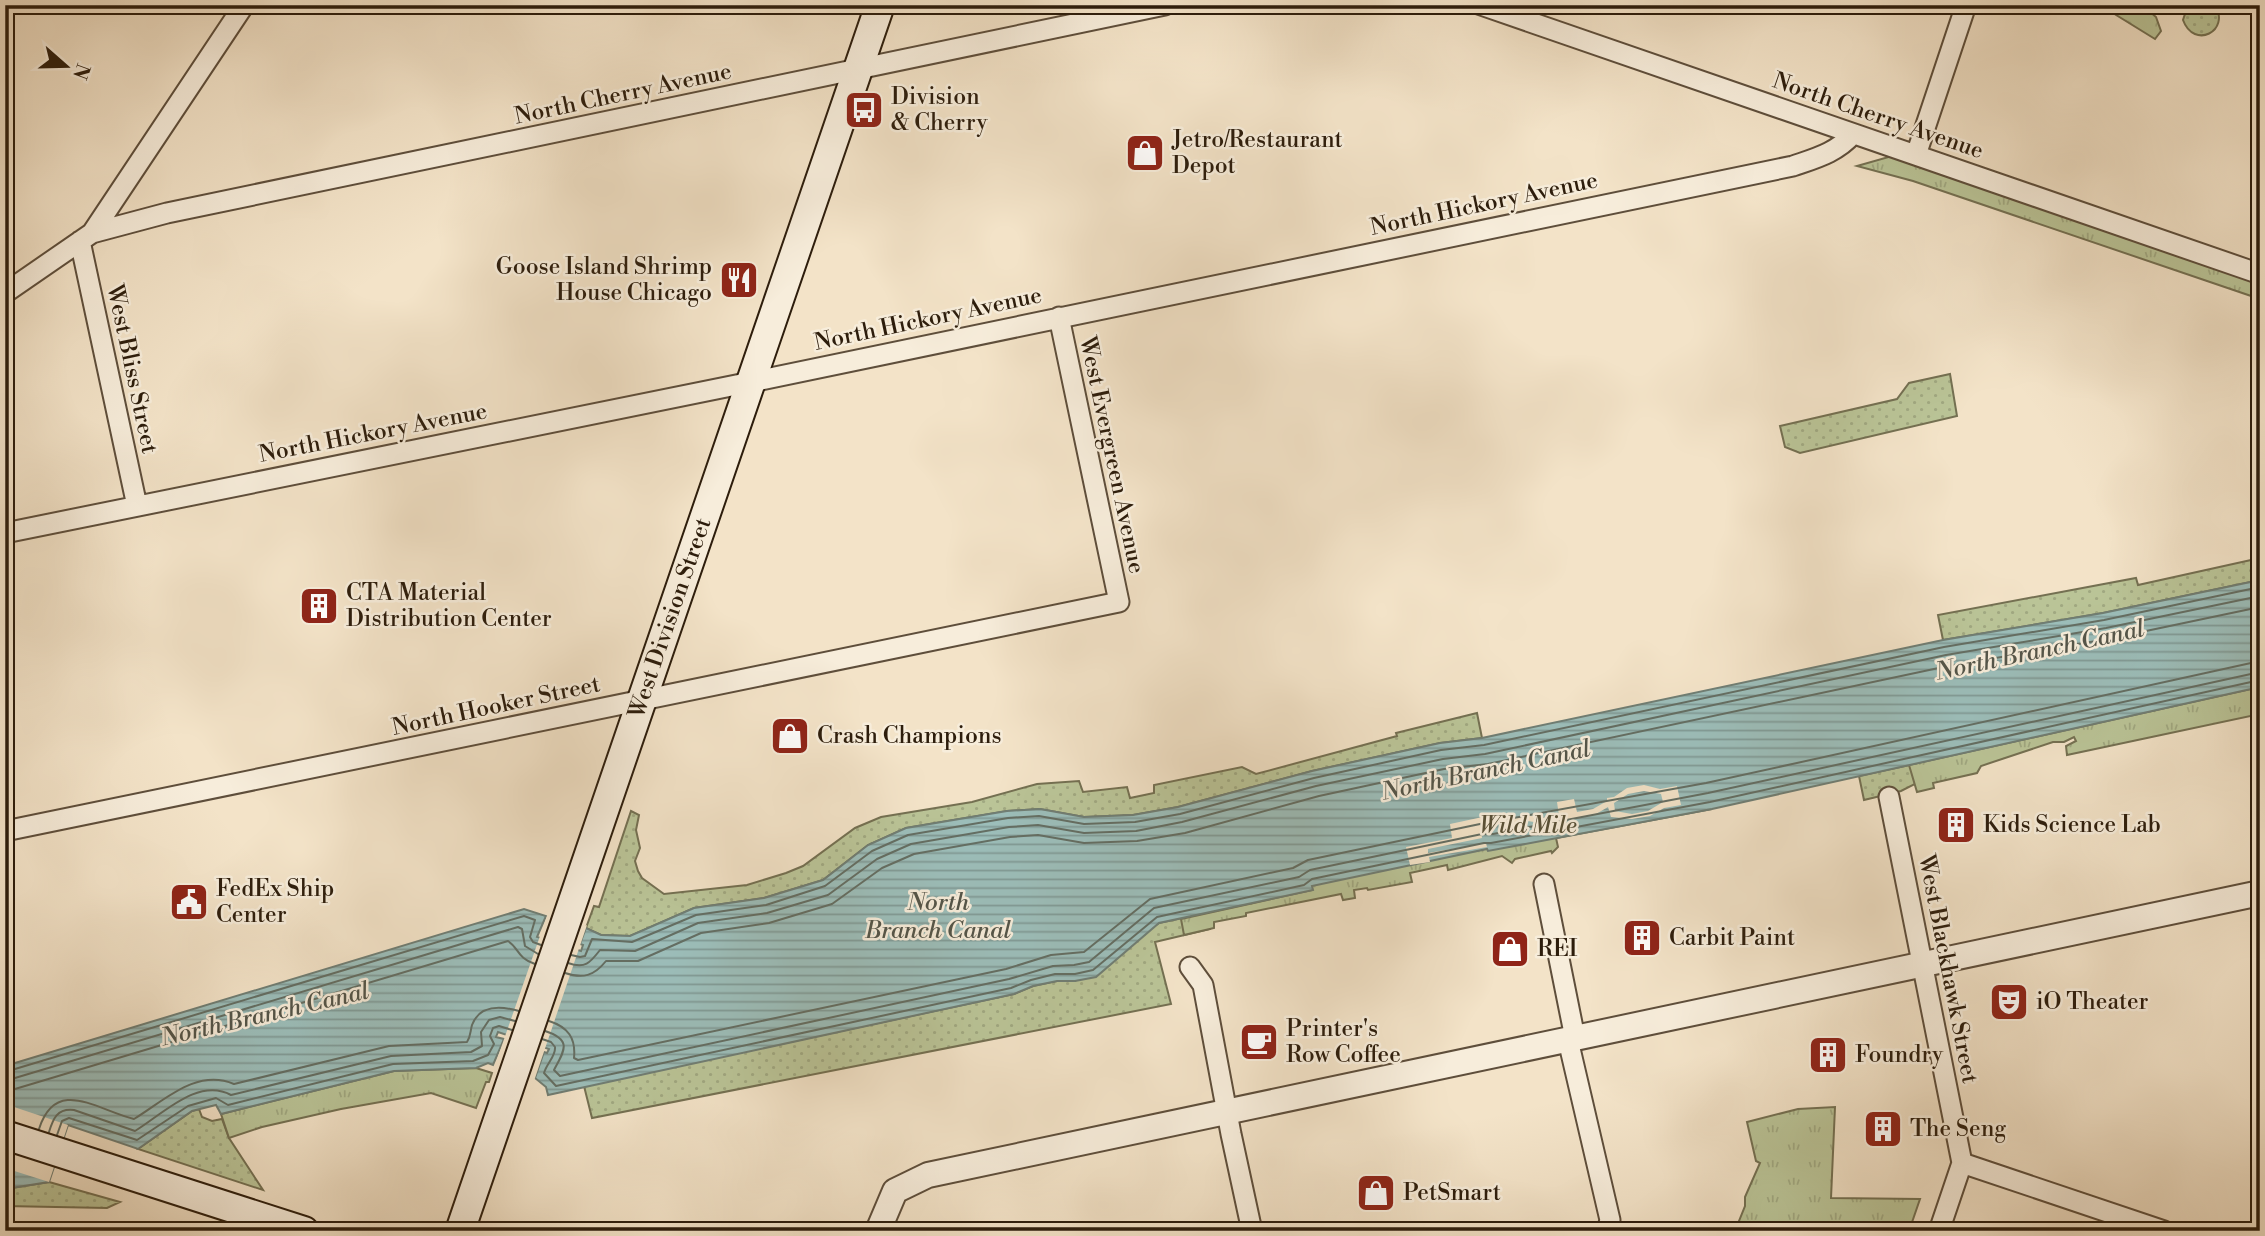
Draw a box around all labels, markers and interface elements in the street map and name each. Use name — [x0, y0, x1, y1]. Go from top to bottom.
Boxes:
north arrow — [32, 32, 102, 102]
street label: North Cherry Avenue — [512, 57, 734, 131]
text: N — [67, 60, 95, 83]
street label: North Cherry Avenue — [1769, 67, 1987, 165]
place label: Division & Cherry — [891, 83, 988, 137]
bus stop icon: Division & Cherry — [843, 89, 885, 131]
place label: Jetro/Restaurant Depot — [1171, 126, 1343, 180]
shop icon: Jetro/Restaurant Depot — [1124, 132, 1166, 174]
street label: North Hickory Avenue — [1368, 166, 1600, 242]
place label: Goose Island Shrimp House Chicago — [496, 253, 712, 307]
restaurant icon: Goose Island Shrimp House Chicago — [718, 259, 760, 301]
street label: West Bliss Street — [100, 281, 164, 456]
street label: North Hickory Avenue — [812, 281, 1044, 357]
street label: West Evergreen Avenue — [1073, 333, 1151, 576]
street label: North Hickory Avenue — [256, 397, 490, 469]
street label: West Division Street — [622, 514, 717, 723]
place label: CTA Material Distribution Center — [346, 579, 552, 633]
building icon: CTA Material Distribution Center — [298, 585, 340, 627]
water label: North Branch Canal — [1932, 614, 2147, 688]
street label: North Hooker Street — [389, 670, 603, 742]
shop icon: Crash Champions — [769, 715, 811, 757]
place label: Crash Champions — [817, 722, 1002, 750]
water label: North Branch Canal — [1378, 734, 1593, 808]
building icon: Kids Science Lab — [1935, 804, 1977, 846]
place label: Kids Science Lab — [1983, 811, 2161, 839]
park label: Wild Mile — [1479, 812, 1577, 840]
street label: West Blackhawk Street — [1912, 851, 1984, 1086]
place label: FedEx Ship Center — [216, 875, 334, 929]
public building icon: FedEx Ship Center — [168, 881, 210, 923]
water label: North Branch Canal — [864, 888, 1011, 946]
building icon: Carbit Paint — [1621, 917, 1663, 959]
place label: Carbit Paint — [1669, 924, 1795, 952]
shop icon: REI — [1489, 928, 1531, 970]
place label: REI — [1537, 935, 1578, 963]
water label: North Branch Canal — [157, 976, 372, 1054]
theatre icon: iO Theater — [1988, 981, 2030, 1023]
place label: iO Theater — [2036, 988, 2149, 1016]
place label: Printer's Row Coffee — [1286, 1015, 1401, 1069]
cafe icon: Printer's Row Coffee — [1238, 1021, 1280, 1063]
building icon: Foundry — [1807, 1034, 1849, 1076]
place label: Foundry — [1855, 1041, 1944, 1069]
building icon: The Seng — [1862, 1108, 1904, 1150]
place label: The Seng — [1910, 1115, 2006, 1143]
shop icon: PetSmart — [1355, 1172, 1397, 1214]
place label: PetSmart — [1403, 1179, 1501, 1207]

